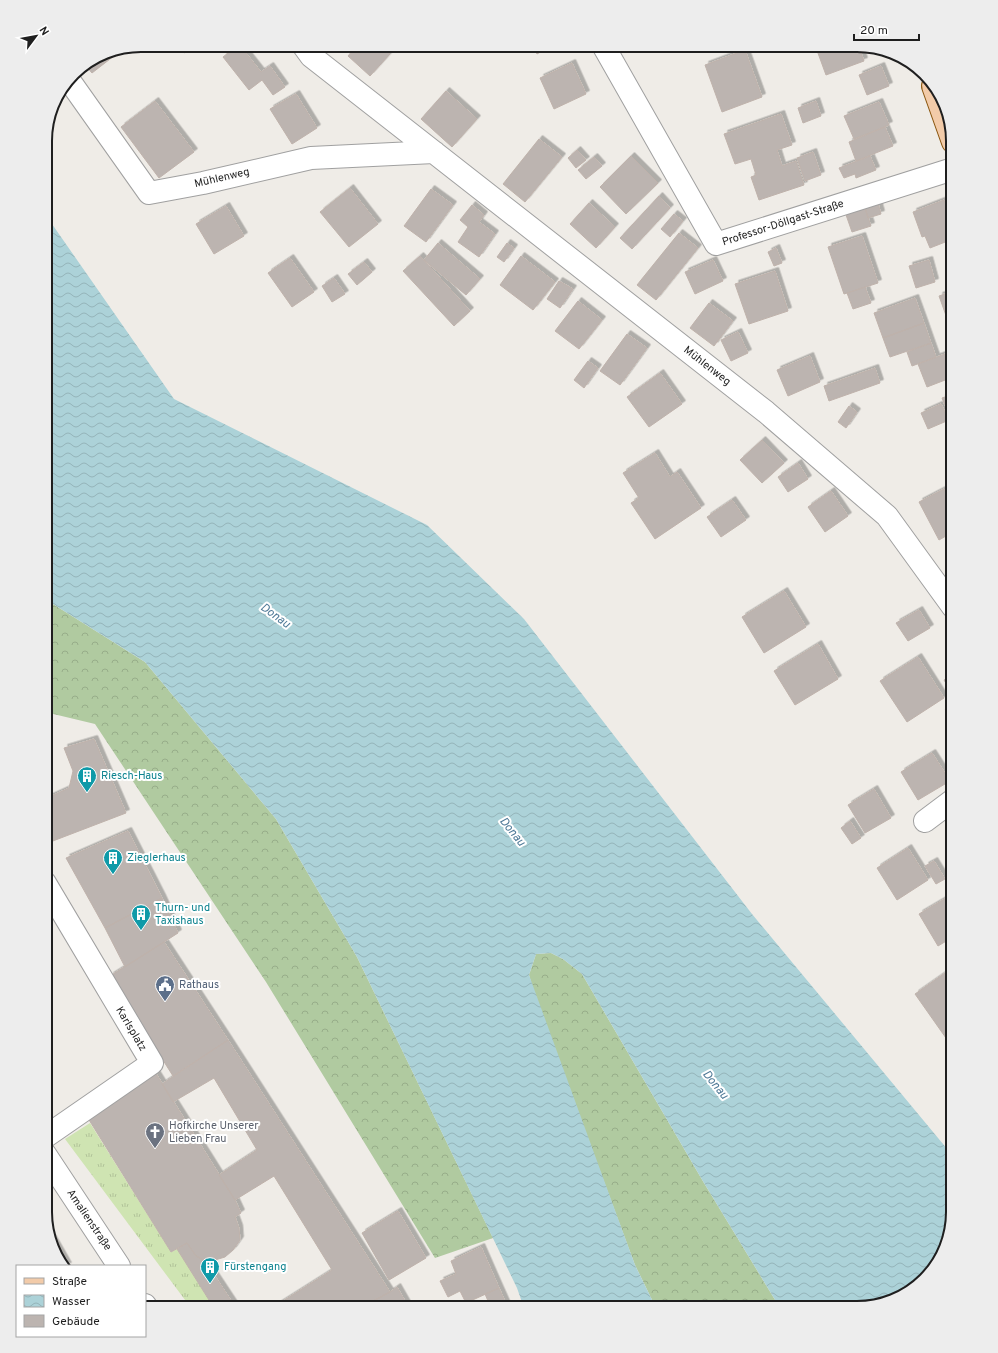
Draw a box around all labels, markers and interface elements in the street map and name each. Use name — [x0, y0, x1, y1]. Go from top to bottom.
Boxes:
north arrow — [16, 16, 56, 56]
scale bar — [854, 16, 919, 42]
text: 20 m — [860, 23, 888, 39]
text: N — [36, 24, 52, 38]
street label: Mühlenweg — [193, 165, 251, 191]
street label: Professor-Döllgast-Straße — [720, 197, 846, 249]
street label: Mühlenweg — [681, 343, 733, 389]
water label: Donau — [257, 600, 294, 633]
building icon: Riesch-Haus — [76, 765, 98, 793]
place label: Riesch-Haus — [101, 769, 162, 783]
water label: Donau — [495, 814, 529, 850]
building icon: Zieglerhaus — [102, 847, 124, 875]
place label: Zieglerhaus — [127, 851, 186, 865]
place label: Thurn- und Taxishaus — [155, 901, 210, 928]
building icon: Thurn- und Taxishaus — [130, 903, 152, 931]
public building icon: Rathaus — [154, 974, 176, 1002]
place label: Rathaus — [179, 978, 219, 992]
street label: Karlsplatz — [112, 1004, 150, 1054]
water label: Donau — [698, 1067, 732, 1103]
place label: Hofkirche Unserer Lieben Frau — [169, 1119, 259, 1146]
church icon: Hofkirche Unserer Lieben Frau — [144, 1121, 166, 1149]
street label: Amalienstraße — [63, 1187, 115, 1253]
building icon: Fürstengang — [199, 1256, 221, 1284]
place label: Fürstengang — [224, 1260, 287, 1274]
legend — [16, 1265, 146, 1337]
text: Straße — [52, 1274, 87, 1290]
text: Wasser — [52, 1294, 91, 1310]
text: Gebäude — [52, 1314, 100, 1330]

